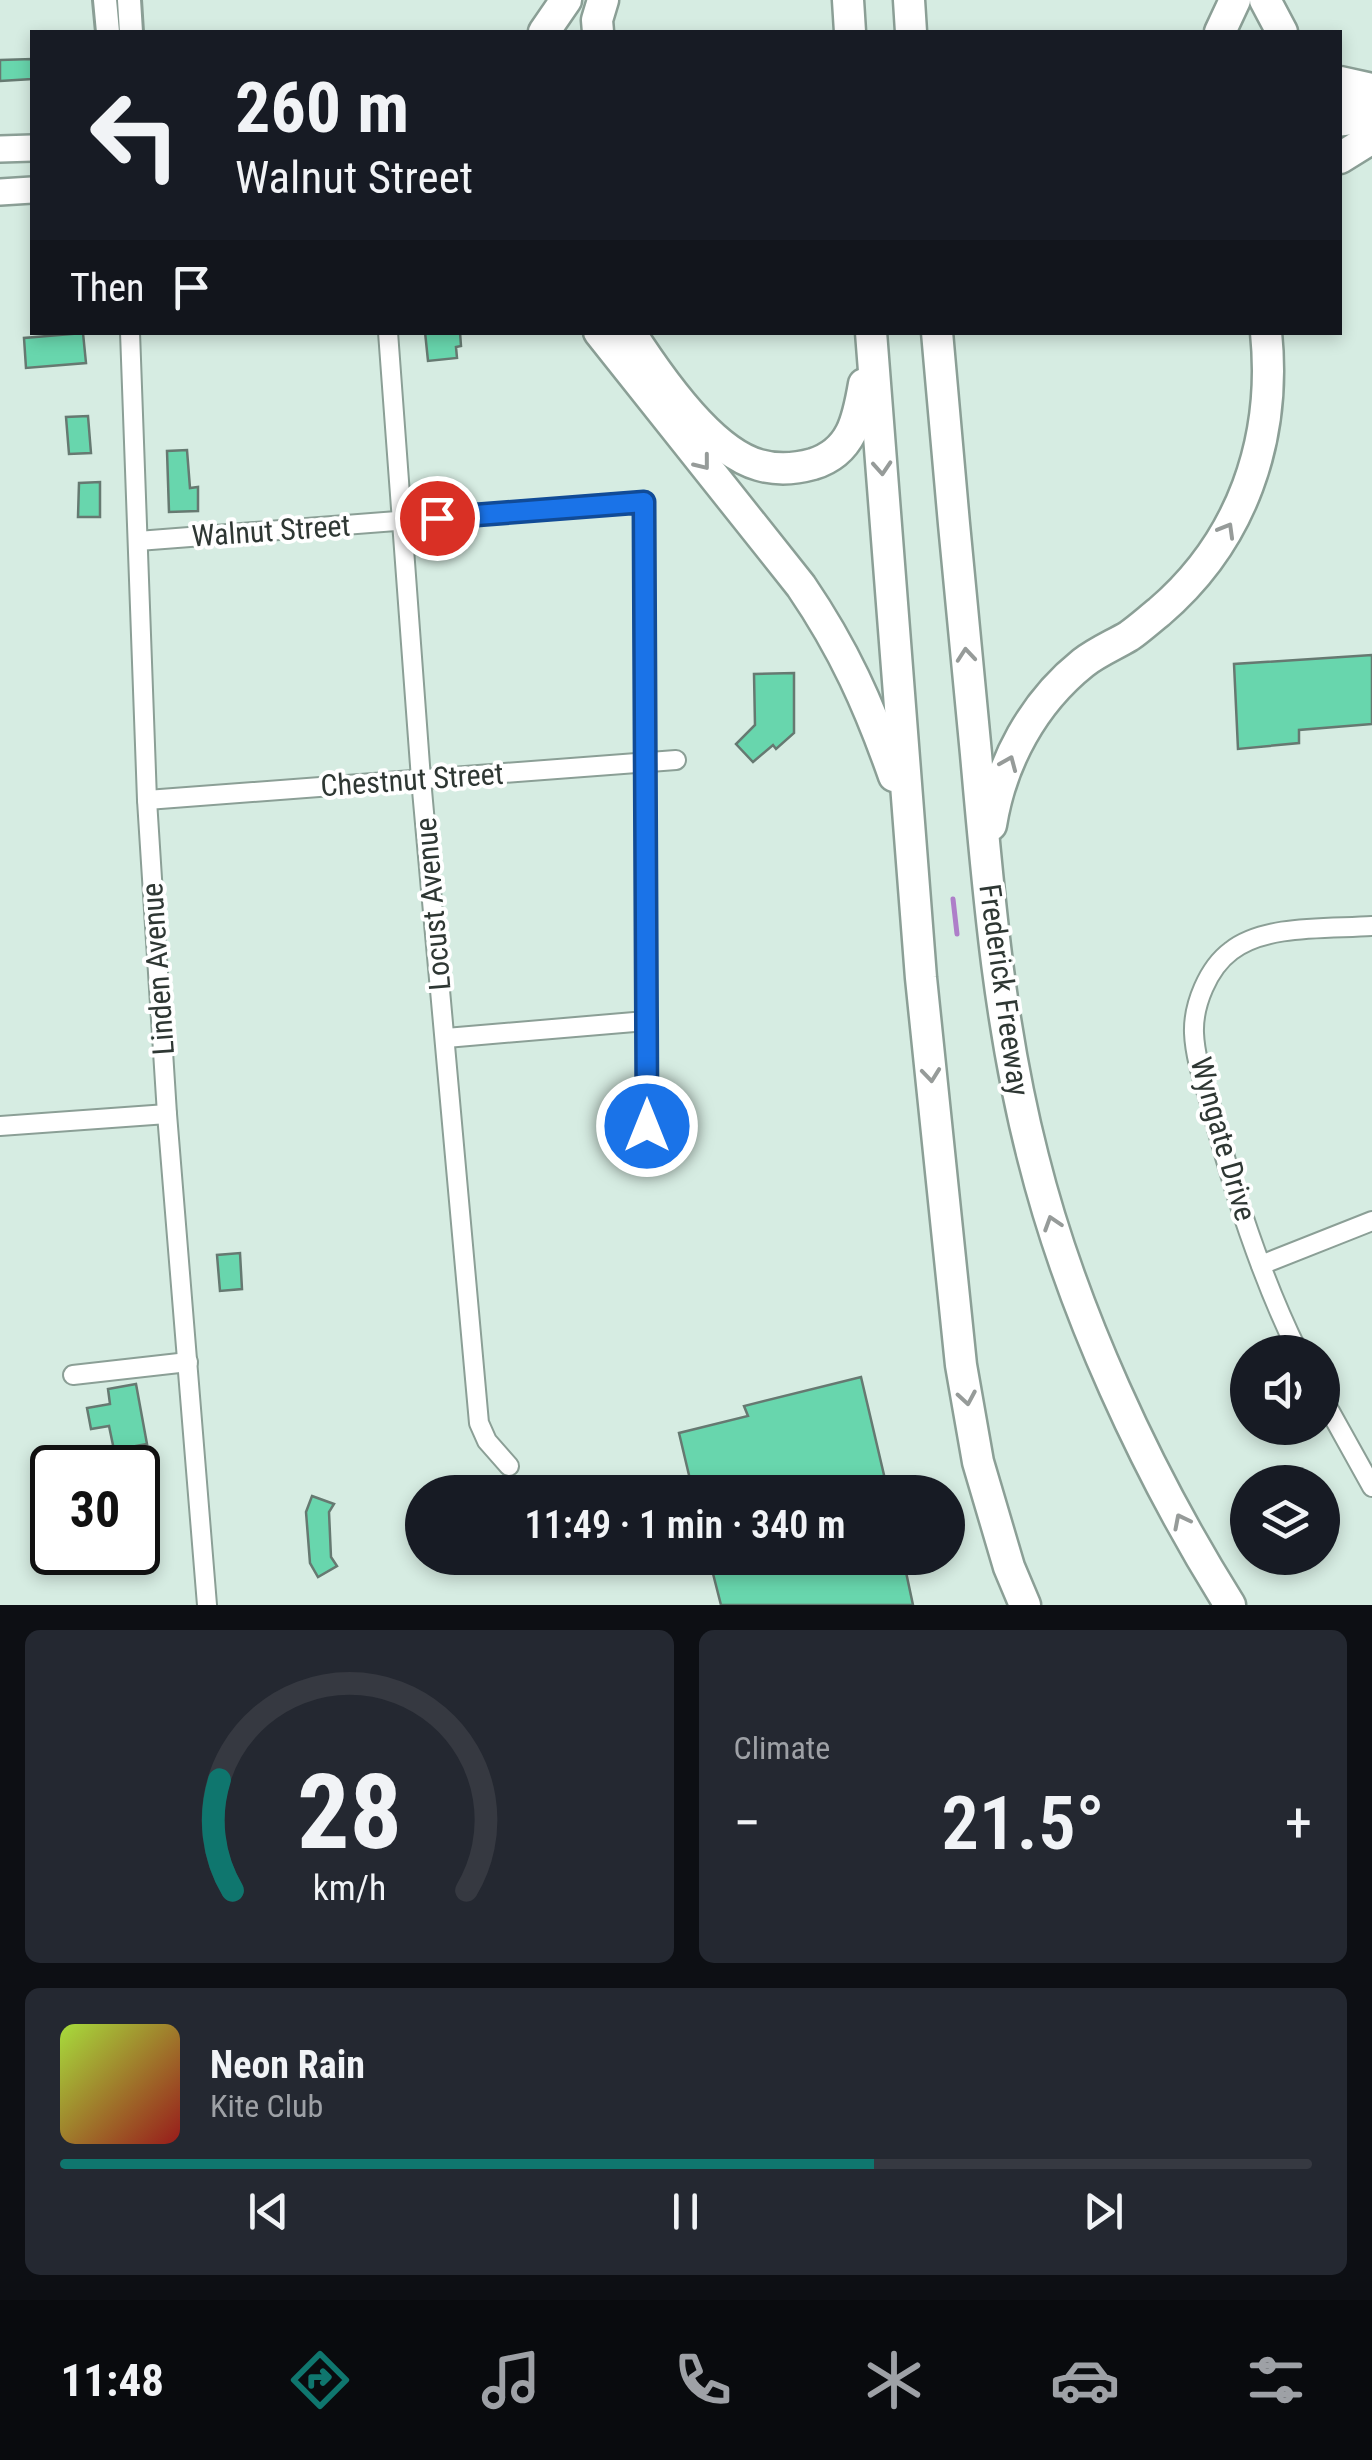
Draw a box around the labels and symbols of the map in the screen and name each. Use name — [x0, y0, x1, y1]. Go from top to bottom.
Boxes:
one-way arrow — [691, 452, 709, 470]
one-way arrow — [870, 461, 892, 477]
pin — [395, 476, 480, 561]
street label: Walnut Street — [191, 508, 351, 553]
one-way arrow — [1214, 522, 1234, 540]
one-way arrow — [956, 647, 978, 663]
one-way arrow — [997, 755, 1017, 773]
street label: Chestnut Street — [319, 756, 505, 803]
street label: Locust Avenue — [408, 816, 457, 992]
street label: Linden Avenue — [134, 882, 181, 1056]
street label: Frederick Freeway — [972, 882, 1037, 1098]
street label: Wyngate Drive — [1183, 1053, 1264, 1225]
one-way arrow — [920, 1067, 941, 1083]
position arrow — [595, 1074, 699, 1178]
one-way arrow — [1044, 1215, 1064, 1232]
one-way arrow — [956, 1390, 977, 1406]
speed limit sign: 30 — [30, 1445, 160, 1575]
one-way arrow — [1174, 1513, 1193, 1531]

